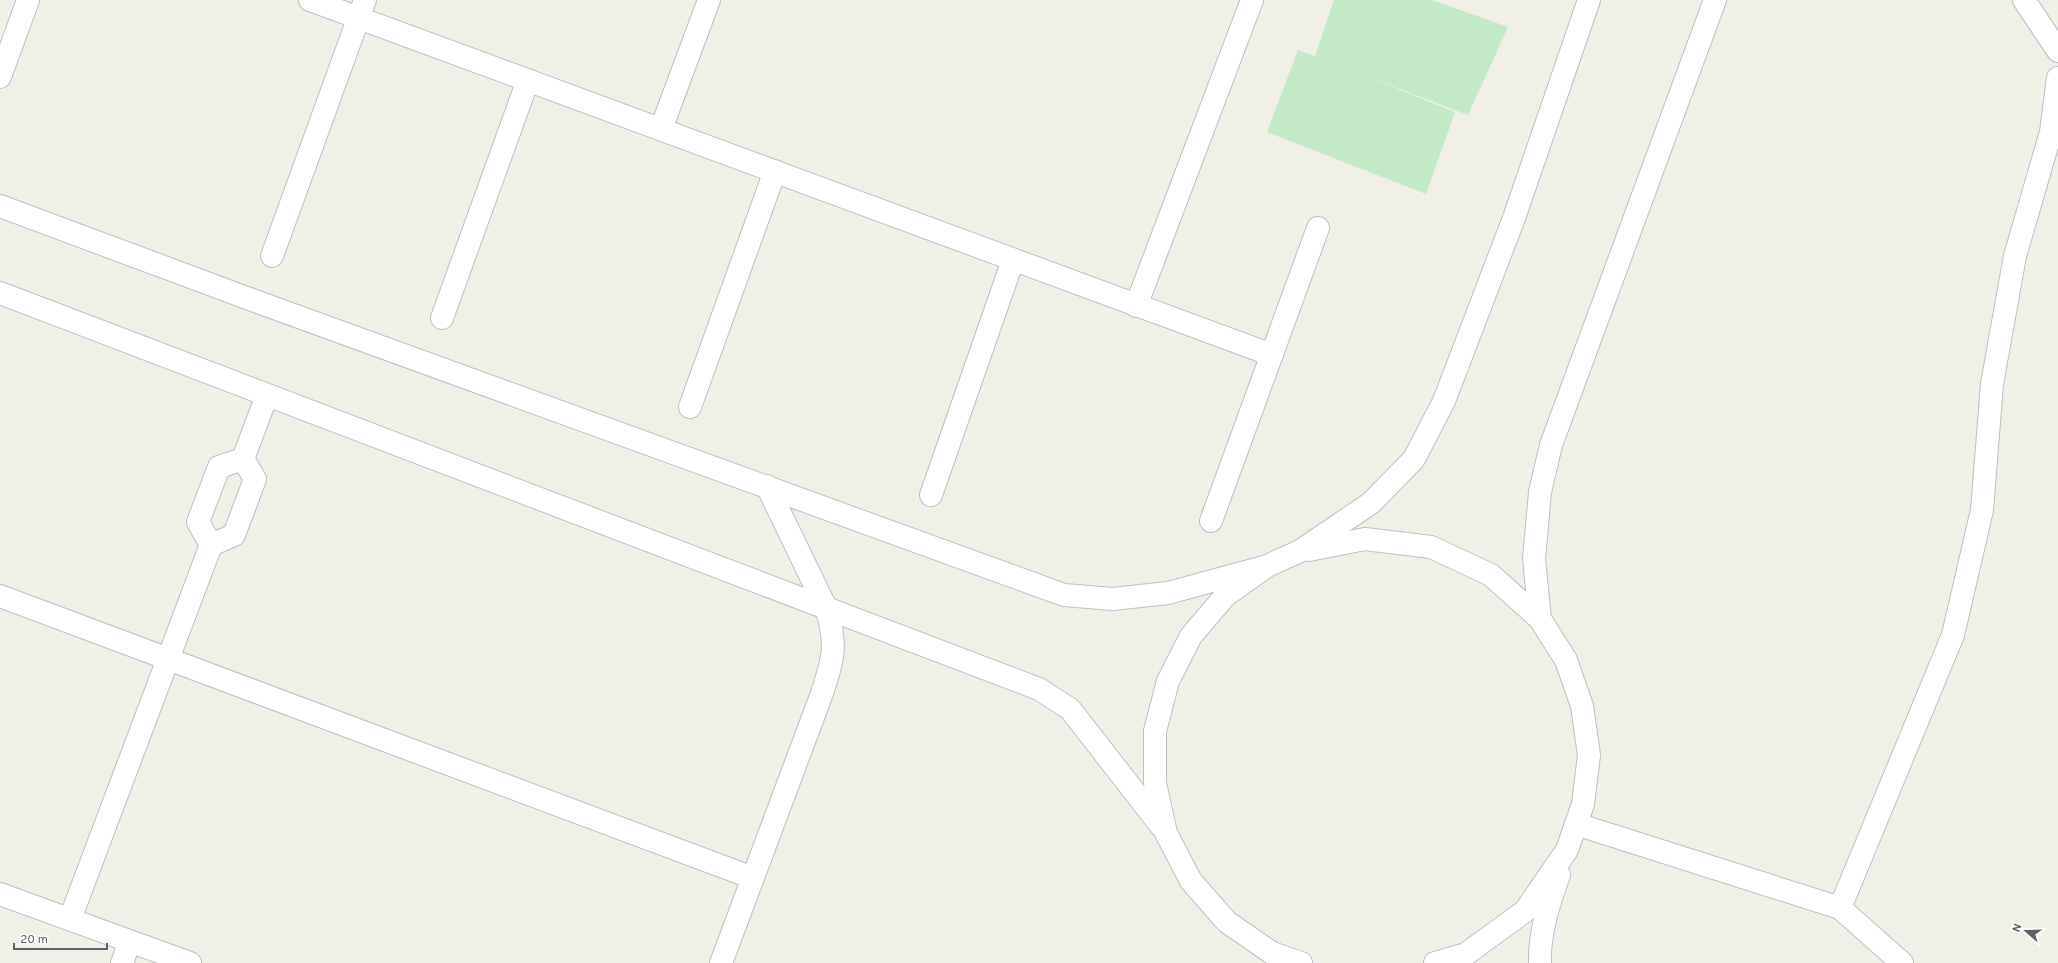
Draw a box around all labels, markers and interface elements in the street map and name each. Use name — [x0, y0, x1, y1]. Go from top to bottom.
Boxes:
north arrow — [2006, 911, 2046, 951]
text: N — [2010, 922, 2025, 934]
scale bar — [14, 925, 107, 951]
text: 20 m — [20, 932, 48, 948]

